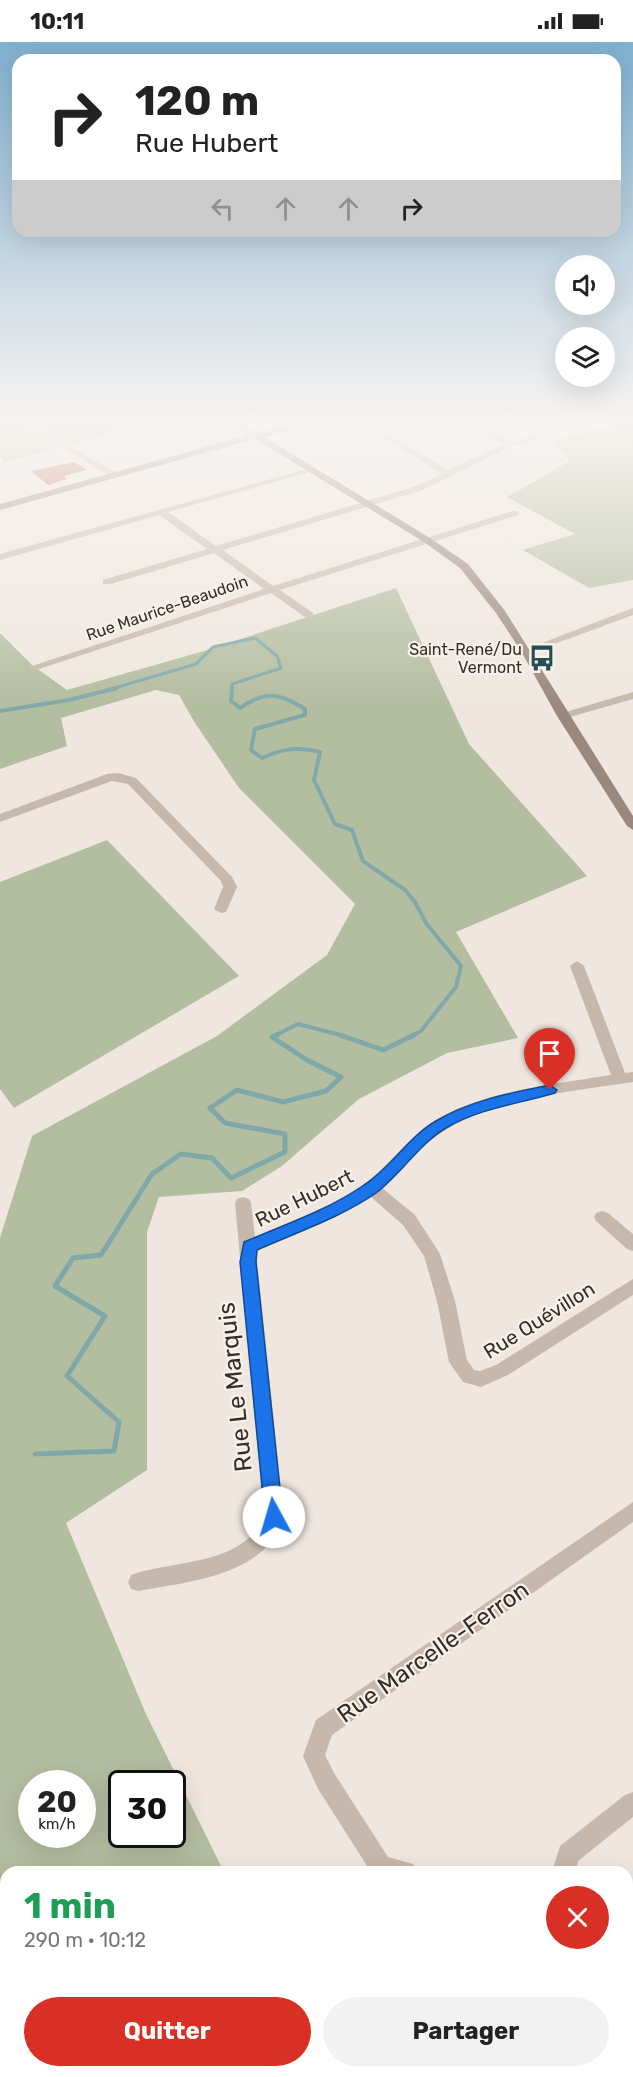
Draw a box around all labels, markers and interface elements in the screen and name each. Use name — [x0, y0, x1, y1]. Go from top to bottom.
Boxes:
text: 10:11 — [30, 8, 84, 35]
text: 120 m — [135, 76, 259, 126]
icon: right — [36, 78, 114, 156]
text: Rue Hubert — [135, 127, 278, 159]
icon: left — [206, 192, 239, 225]
icon: ahead — [269, 192, 302, 225]
icon: ahead — [332, 192, 365, 225]
icon: right — [395, 192, 428, 225]
map controls — [555, 255, 615, 387]
button: sound — [555, 255, 615, 315]
button: layers — [555, 327, 615, 387]
street label: Rue Maurice-Beaudoin — [84, 571, 250, 645]
place label: Saint-René/Du Vermont — [409, 640, 522, 677]
bus stop icon: Saint-René/Du Vermont — [527, 643, 557, 673]
pin — [524, 1028, 575, 1090]
icon: arrive — [533, 1037, 566, 1070]
street label: Rue Hubert — [251, 1164, 357, 1232]
street label: Rue Quévillon — [479, 1276, 599, 1364]
street label: Rue Le Marquis — [212, 1301, 258, 1473]
position arrow — [242, 1485, 306, 1549]
street label: Rue Marcelle-Ferron — [332, 1575, 534, 1729]
speed limit sign: 30 — [108, 1770, 186, 1848]
text: 20 — [37, 1784, 77, 1820]
text: km/h — [38, 1815, 76, 1833]
text: 1 min — [24, 1884, 116, 1927]
button: close — [546, 1886, 609, 1949]
text: 290 m · 10:12 — [24, 1928, 146, 1952]
button: Quitter — [24, 1997, 311, 2066]
button: Partager — [323, 1997, 609, 2066]

